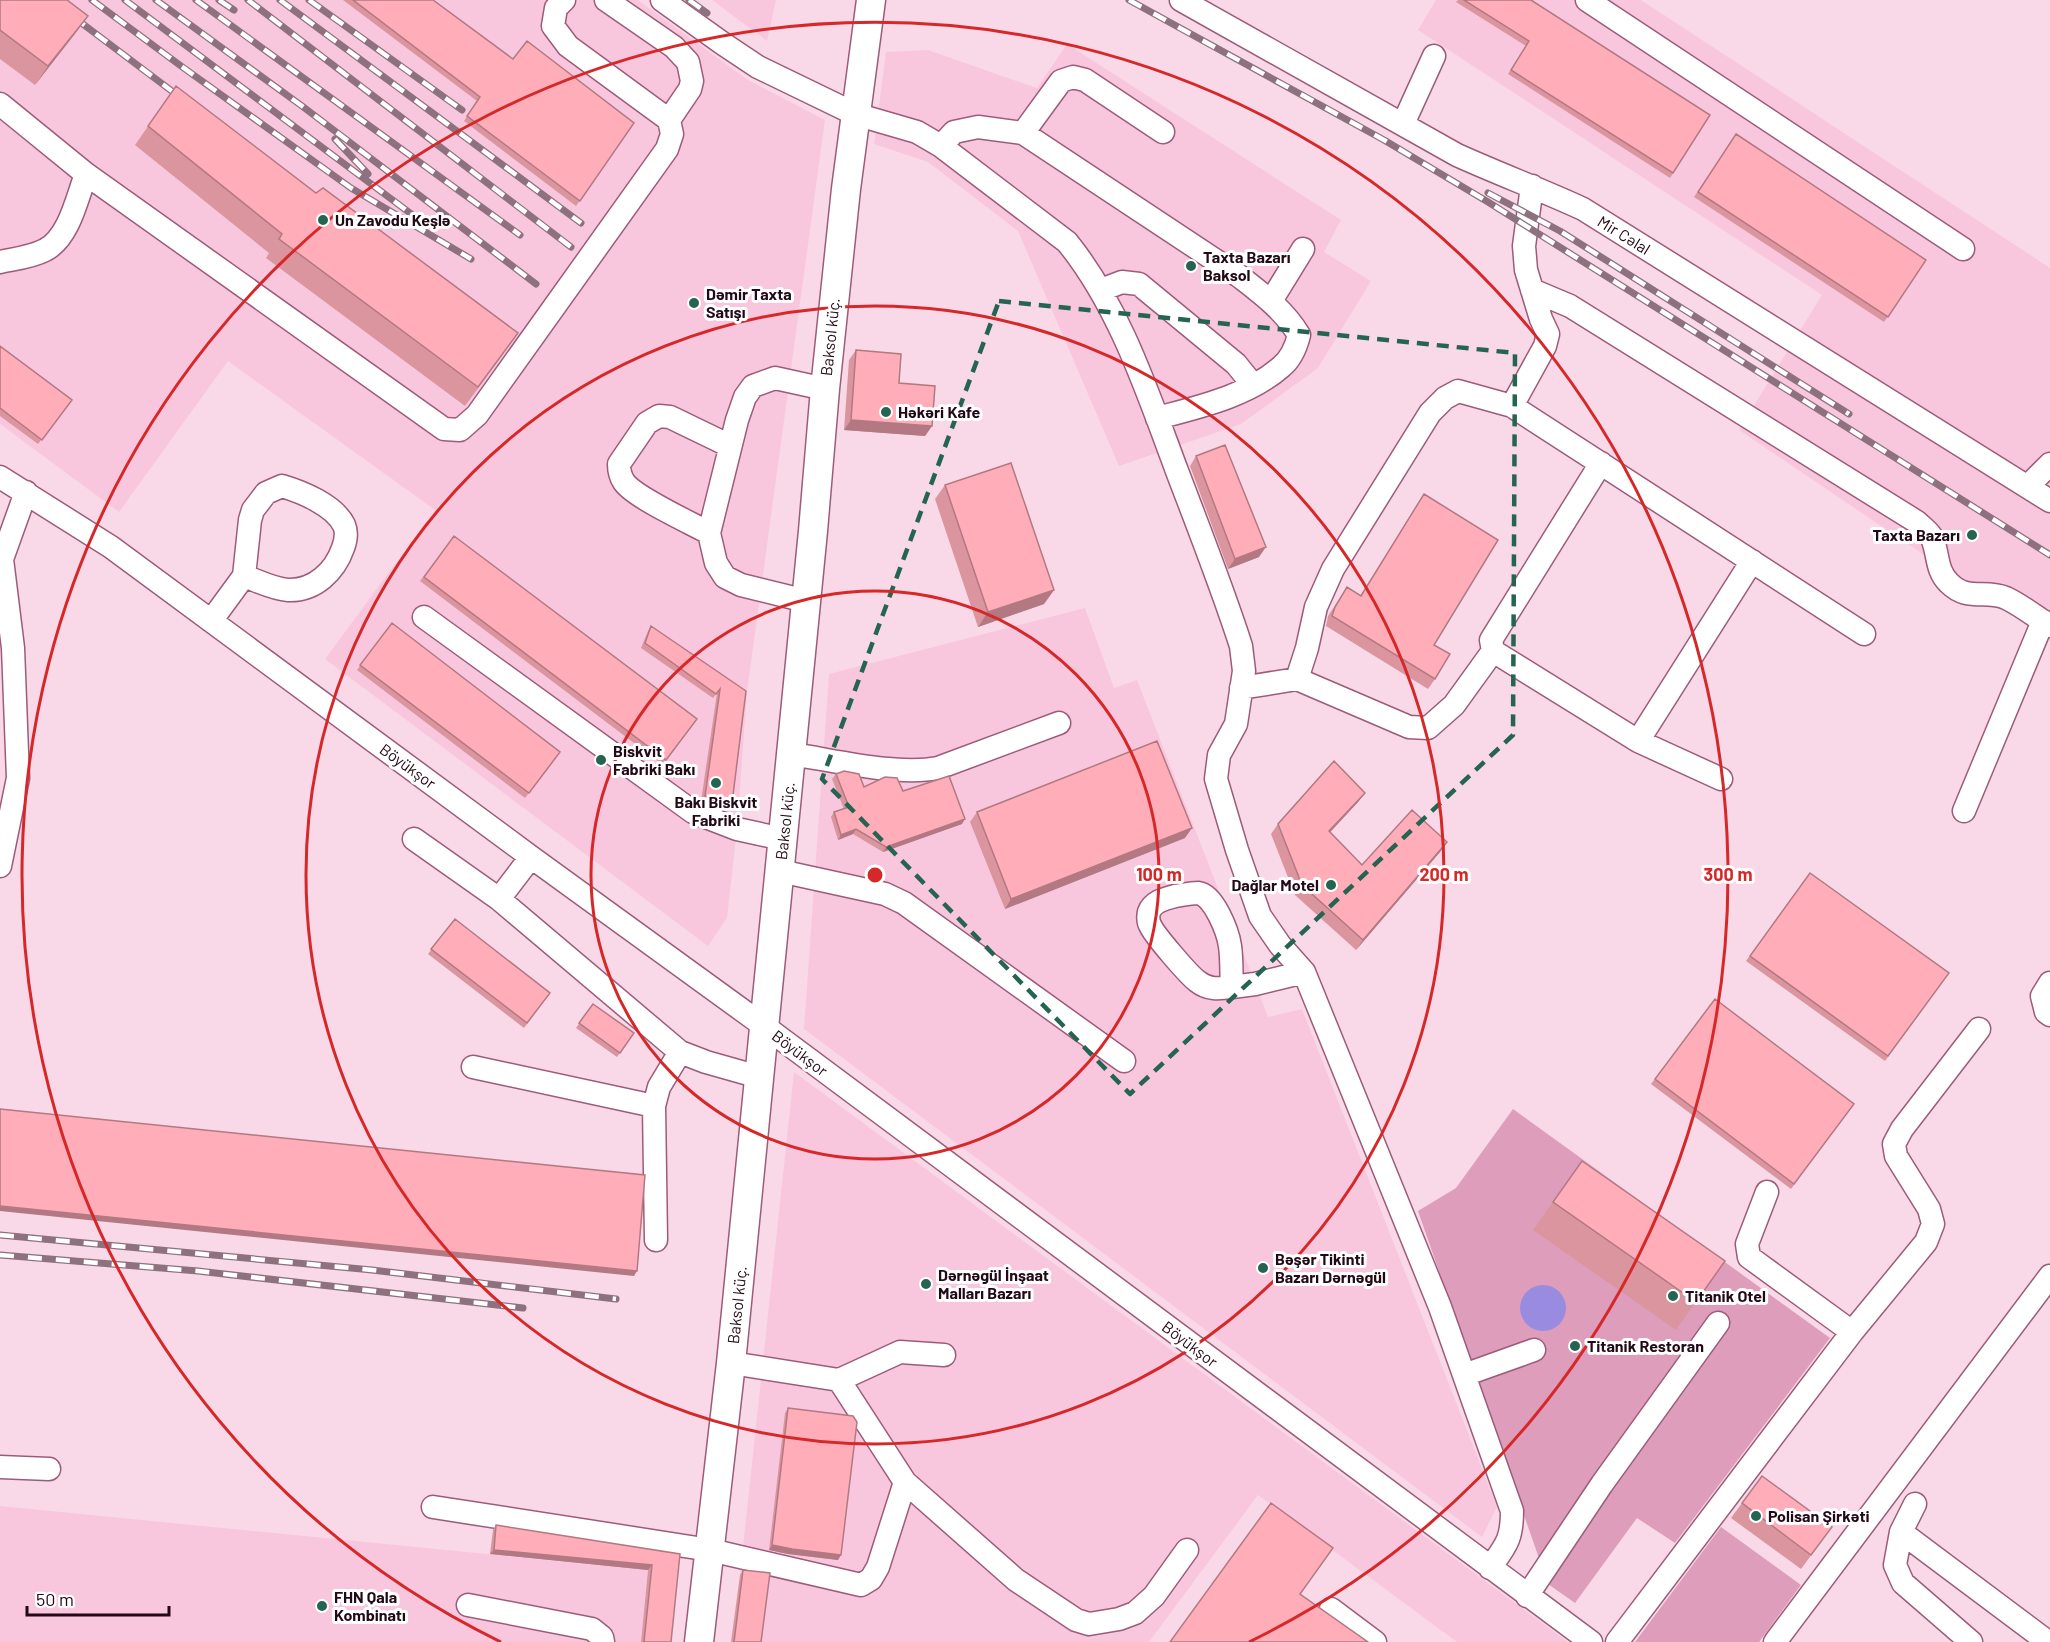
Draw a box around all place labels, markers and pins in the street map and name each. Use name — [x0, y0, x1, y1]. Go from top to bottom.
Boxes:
place label: Un Zavodu Keşlə — [335, 210, 451, 229]
marker: Un Zavodu Keşlə — [316, 213, 330, 227]
place label: Taxta Bazarı Baksol — [1203, 247, 1291, 284]
marker: Taxta Bazarı Baksol — [1184, 259, 1198, 273]
place label: Dəmir Taxta Satışı — [706, 284, 792, 321]
marker: Dəmir Taxta Satışı — [687, 296, 701, 310]
place label: Həkəri Kafe — [898, 402, 980, 421]
marker: Həkəri Kafe — [879, 405, 893, 419]
place label: Taxta Bazarı — [1872, 525, 1960, 544]
marker: Taxta Bazarı — [1965, 528, 1979, 542]
place label: Biskvit Fabriki Bakı — [613, 741, 696, 778]
marker: Biskvit Fabriki Bakı — [594, 753, 608, 767]
marker: Bakı Biskvit Fabriki — [709, 776, 723, 790]
place label: Bakı Biskvit Fabriki — [675, 792, 757, 829]
centre of rings — [865, 865, 885, 885]
place label: Dağlar Motel — [1231, 875, 1319, 894]
marker: Dağlar Motel — [1324, 878, 1338, 892]
place label: Bəşər Tikinti Bazarı Dərnəgül — [1275, 1249, 1386, 1286]
marker: Bəşər Tikinti Bazarı Dərnəgül — [1256, 1261, 1270, 1275]
place label: Dərnəgül İnşaat Malları Bazarı — [938, 1265, 1049, 1302]
marker: Dərnəgül İnşaat Malları Bazarı — [919, 1277, 933, 1291]
place label: Titanik Otel — [1685, 1286, 1766, 1305]
marker: Titanik Otel — [1666, 1289, 1680, 1303]
place label: Titanik Restoran — [1587, 1336, 1704, 1355]
marker: Titanik Restoran — [1568, 1339, 1582, 1353]
place label: Polisan Şirkəti — [1768, 1506, 1870, 1525]
marker: Polisan Şirkəti — [1749, 1509, 1763, 1523]
place label: FHN Qala Kombinatı — [334, 1587, 406, 1624]
marker: FHN Qala Kombinatı — [315, 1599, 329, 1613]

